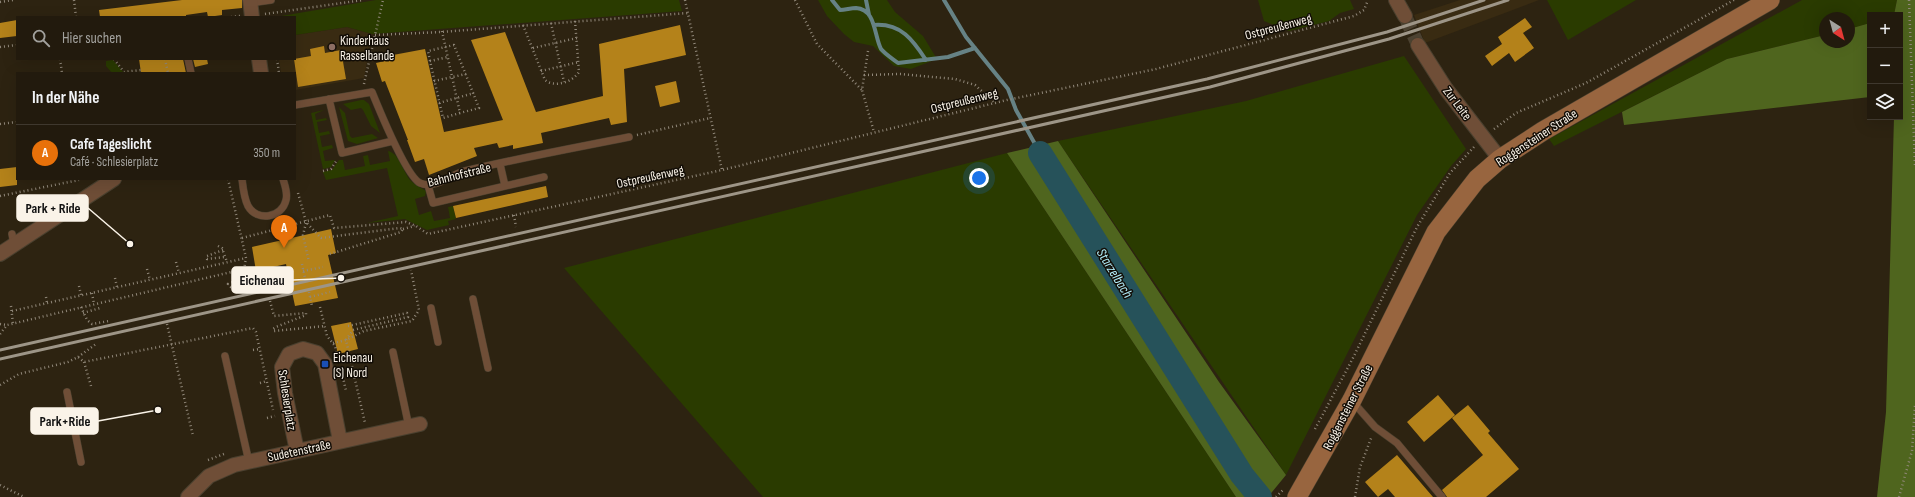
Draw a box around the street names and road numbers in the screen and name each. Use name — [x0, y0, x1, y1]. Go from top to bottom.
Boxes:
street label: Ostpreußenweg — [1243, 10, 1313, 44]
street label: Zur Leite — [1439, 84, 1475, 124]
street label: Ostpreußenweg — [929, 85, 999, 117]
street label: Roggensteiner Straße — [1493, 106, 1580, 170]
street label: Bahnhofstraße — [426, 159, 492, 191]
street label: Ostpreußenweg — [615, 162, 685, 192]
street label: Roggensteiner Straße — [1319, 362, 1376, 453]
street label: Schlesierplatz — [274, 369, 300, 432]
street label: Sudetenstraße — [266, 436, 332, 465]

